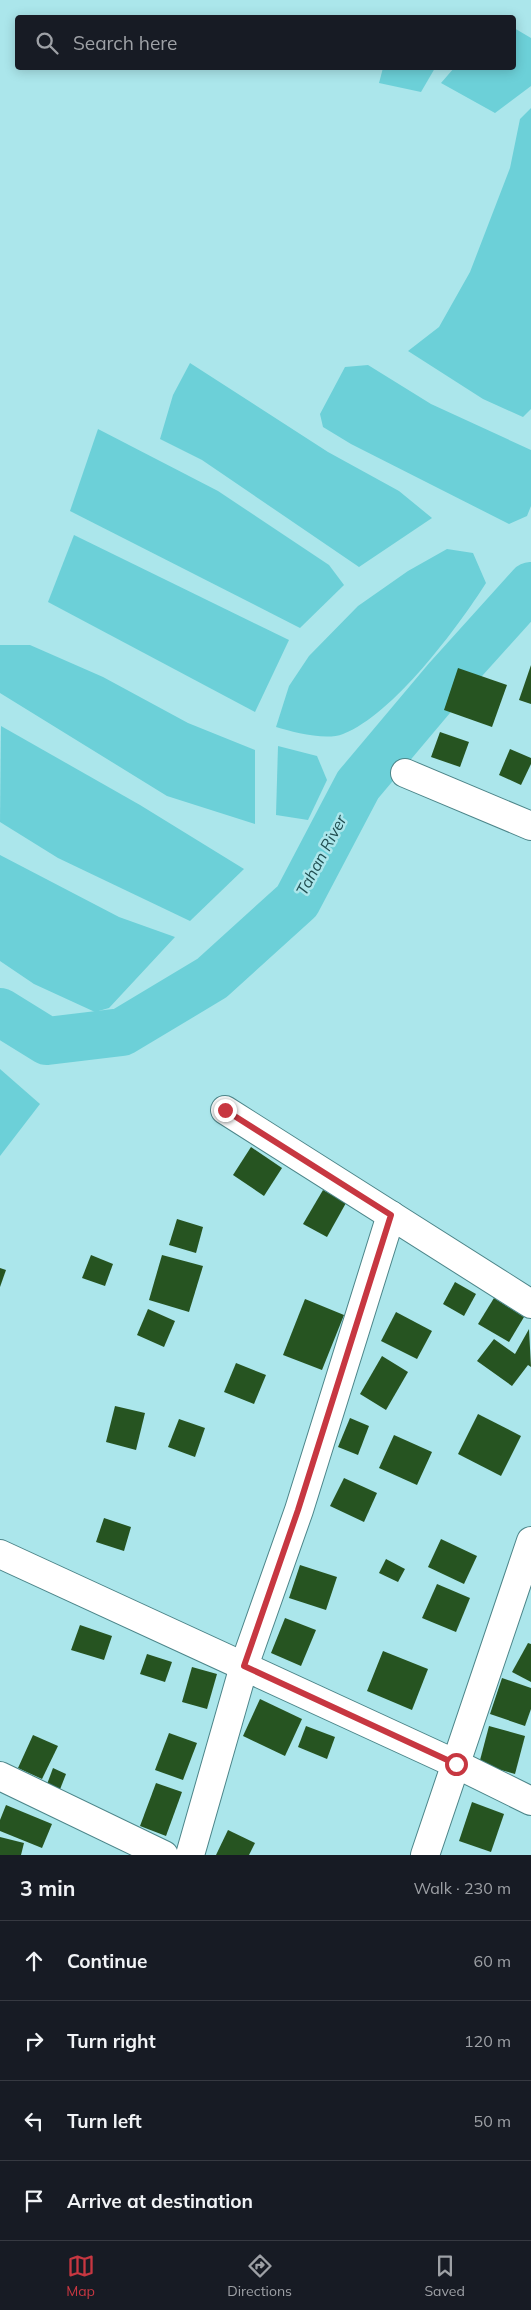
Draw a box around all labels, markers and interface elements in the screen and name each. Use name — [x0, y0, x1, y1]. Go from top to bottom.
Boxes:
search box — [15, 15, 516, 70]
icon: search — [33, 29, 61, 57]
text: Search here — [73, 31, 177, 55]
water label: Tahan River — [291, 810, 351, 899]
route end — [214, 1099, 237, 1122]
route start — [445, 1753, 468, 1776]
text: 3 min — [20, 1875, 75, 1901]
text: Walk · 230 m — [413, 1878, 511, 1898]
icon: ahead — [20, 1947, 48, 1975]
text: Continue — [67, 1949, 147, 1973]
text: 60 m — [474, 1951, 511, 1971]
icon: right — [20, 2027, 48, 2055]
text: Turn right — [67, 2029, 156, 2053]
text: 120 m — [464, 2031, 511, 2051]
icon: left — [20, 2107, 48, 2135]
text: Turn left — [67, 2109, 142, 2133]
text: 50 m — [474, 2111, 511, 2131]
icon: arrive — [20, 2187, 48, 2215]
text: Arrive at destination — [67, 2189, 253, 2213]
tab: Map — [66, 2252, 95, 2300]
tab: Directions — [227, 2252, 292, 2300]
tab: Saved — [424, 2252, 465, 2300]

